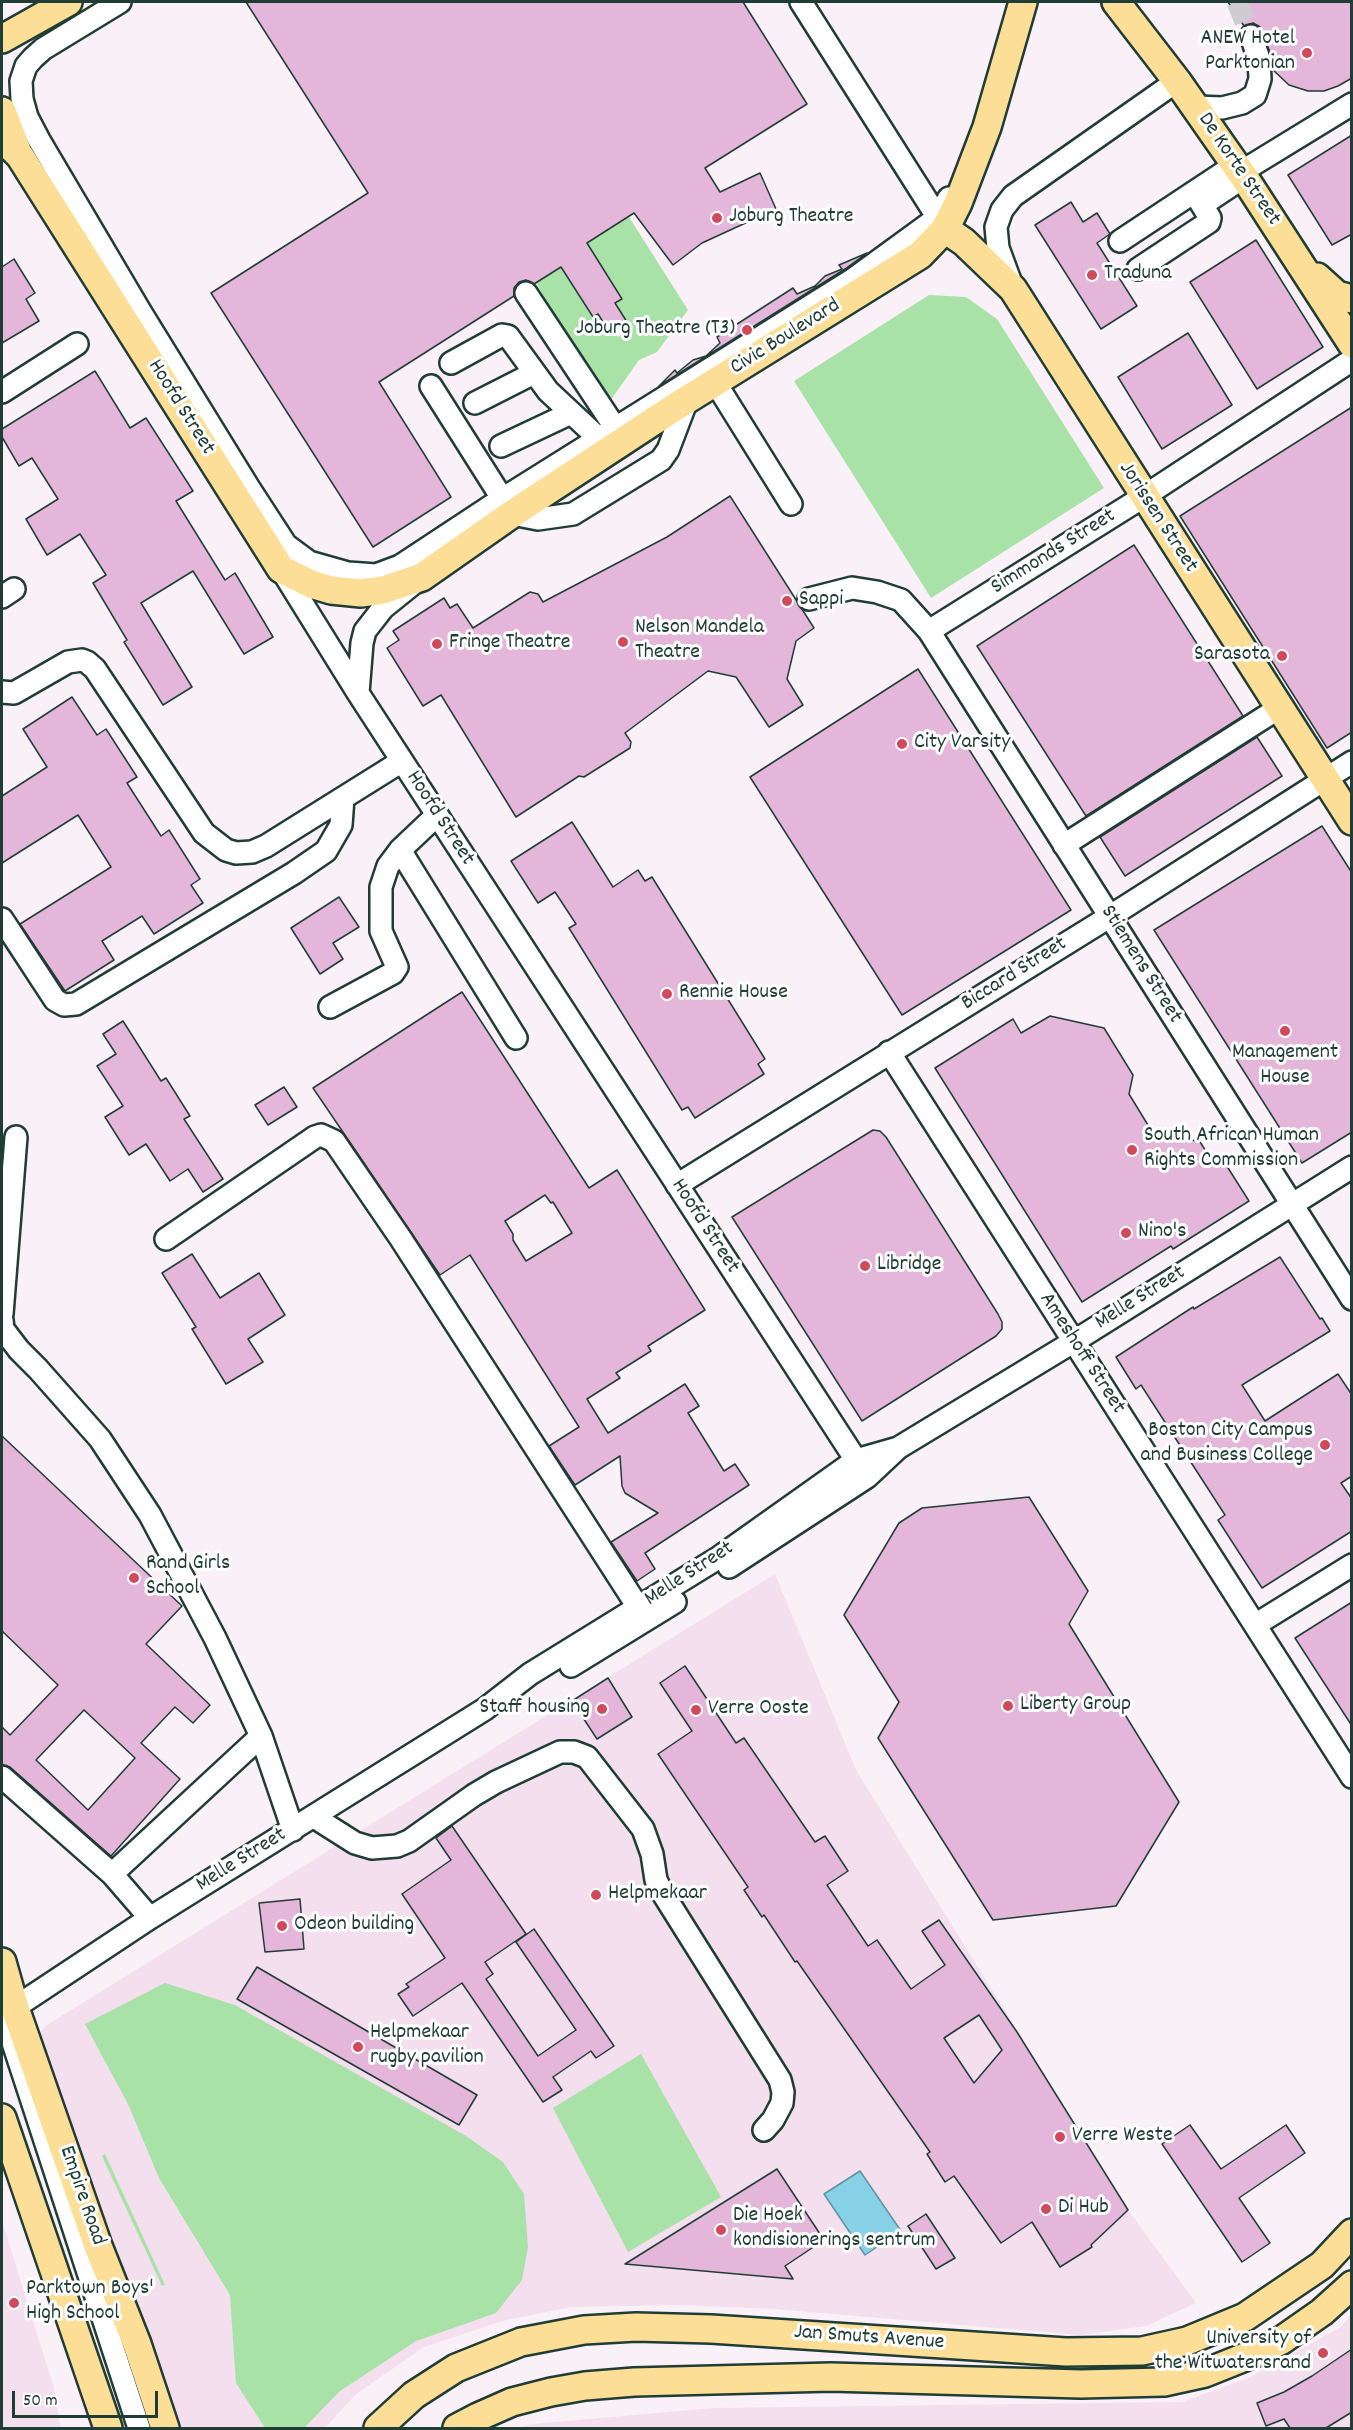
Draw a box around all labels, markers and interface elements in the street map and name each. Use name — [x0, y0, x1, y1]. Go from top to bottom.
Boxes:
place label: ANEW Hotel Parktonian — [1200, 27, 1295, 78]
marker: ANEW Hotel Parktonian — [1300, 46, 1314, 60]
street label: De Korte Street — [1191, 109, 1285, 231]
place label: Joburg Theatre — [729, 205, 853, 231]
marker: Joburg Theatre — [710, 211, 724, 225]
place label: Traduna — [1104, 262, 1172, 288]
marker: Traduna — [1085, 268, 1099, 282]
street label: Civic Boulevard — [726, 294, 846, 382]
place label: Joburg Theatre (T3) — [576, 317, 735, 343]
marker: Joburg Theatre (T3) — [740, 323, 754, 337]
street label: Hoofd Street — [140, 355, 220, 461]
street label: Jorissen Street — [1111, 458, 1203, 578]
street label: Simmonds Street — [987, 504, 1121, 602]
place label: Sappi — [799, 588, 843, 614]
marker: Sappi — [780, 594, 794, 608]
place label: Nelson Mandela Theatre — [635, 616, 764, 668]
place label: Fringe Theatre — [449, 631, 570, 657]
marker: Nelson Mandela Theatre — [616, 635, 630, 649]
marker: Fringe Theatre — [430, 637, 444, 651]
place label: Sarasota — [1194, 643, 1270, 669]
marker: Sarasota — [1275, 649, 1289, 663]
place label: City Varsity — [914, 731, 1010, 757]
marker: City Varsity — [895, 737, 909, 751]
street label: Hoofd Street — [399, 767, 479, 871]
street label: Stiemens Street — [1093, 901, 1187, 1029]
street label: Biccard Street — [957, 932, 1073, 1018]
place label: Rennie House — [679, 981, 788, 1007]
marker: Rennie House — [660, 987, 674, 1001]
marker: Management House — [1278, 1024, 1292, 1038]
place label: Management House — [1232, 1041, 1338, 1092]
place label: South African Human Rights Commission — [1144, 1124, 1319, 1176]
marker: South African Human Rights Commission — [1125, 1143, 1139, 1157]
street label: Hoofd Street — [664, 1175, 744, 1279]
place label: Nino's — [1138, 1220, 1186, 1246]
marker: Nino's — [1119, 1226, 1133, 1240]
place label: Libridge — [877, 1253, 941, 1279]
marker: Libridge — [858, 1259, 872, 1273]
street label: Melle Street — [1091, 1261, 1191, 1337]
street label: Ameshoff Street — [1032, 1288, 1130, 1420]
place label: Boston City Campus and Business College — [1140, 1419, 1313, 1470]
marker: Boston City Campus and Business College — [1318, 1438, 1332, 1452]
street label: Melle Street — [640, 1536, 740, 1614]
place label: Rand Girls School — [146, 1552, 230, 1604]
marker: Rand Girls School — [127, 1571, 141, 1585]
place label: Liberty Group — [1020, 1693, 1131, 1719]
place label: Staff housing — [479, 1696, 590, 1722]
place label: Verre Ooste — [708, 1697, 809, 1723]
marker: Liberty Group — [1001, 1699, 1015, 1713]
marker: Staff housing — [595, 1702, 609, 1716]
marker: Verre Ooste — [689, 1703, 703, 1717]
street label: Melle Street — [192, 1823, 292, 1899]
place label: Helpmekaar — [608, 1882, 707, 1908]
marker: Helpmekaar — [589, 1888, 603, 1902]
place label: Odeon building — [294, 1913, 414, 1939]
marker: Odeon building — [275, 1919, 289, 1933]
place label: Helpmekaar rugby pavilion — [370, 2021, 484, 2072]
marker: Helpmekaar rugby pavilion — [351, 2040, 365, 2054]
place label: Verre Weste — [1072, 2124, 1173, 2150]
marker: Verre Weste — [1053, 2130, 1067, 2144]
street label: Empire Road — [52, 2143, 110, 2249]
place label: Di Hub — [1058, 2196, 1109, 2222]
marker: Di Hub — [1039, 2202, 1053, 2216]
place label: Die Hoek kondisionerings sentrum — [733, 2204, 936, 2256]
marker: Die Hoek kondisionerings sentrum — [714, 2223, 728, 2237]
place label: Parktown Boys' High School — [26, 2277, 153, 2328]
marker: Parktown Boys' High School — [7, 2296, 21, 2310]
street label: Jan Smuts Avenue — [793, 2321, 945, 2357]
place label: University of the Witwatersrand — [1155, 2327, 1311, 2378]
marker: University of the Witwatersrand — [1316, 2346, 1330, 2360]
scale bar — [15, 2379, 160, 2417]
text: 50 m — [23, 2389, 58, 2414]

